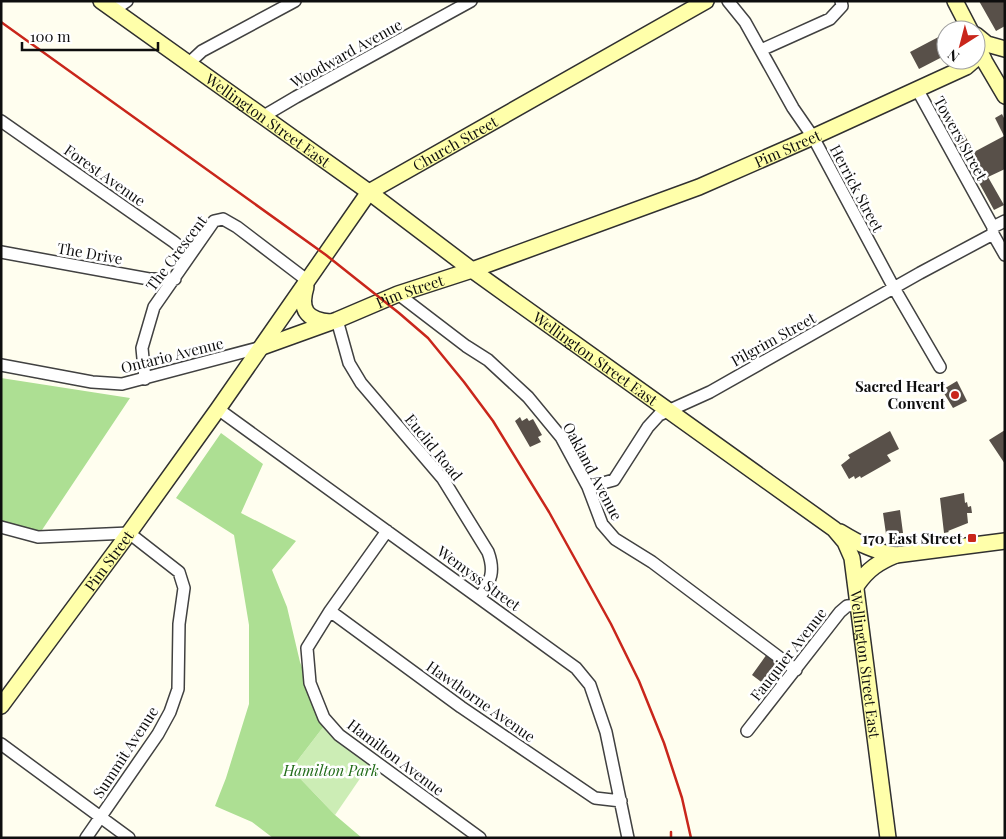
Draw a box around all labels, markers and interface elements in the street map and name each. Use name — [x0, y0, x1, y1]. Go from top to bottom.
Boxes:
street label: Woodward Avenue — [286, 14, 405, 92]
scale bar — [22, 20, 159, 52]
north arrow — [936, 20, 986, 70]
text: 100 m — [30, 26, 71, 46]
text: N — [943, 45, 963, 67]
street label: Wellington Street East — [201, 68, 335, 172]
street label: Towers Street — [930, 92, 993, 184]
street label: Church Street — [409, 111, 502, 175]
street label: Pim Street — [751, 125, 824, 172]
street label: Forest Avenue — [60, 140, 150, 210]
street label: Herrick Street — [826, 141, 889, 236]
street label: The Crescent — [141, 211, 211, 295]
street label: The Drive — [56, 237, 124, 269]
street label: Pim Street — [373, 270, 447, 312]
street label: Wellington Street East — [528, 306, 662, 410]
street label: Pilgrim Street — [727, 307, 819, 370]
street label: Ontario Avenue — [119, 333, 225, 377]
place label: Sacred Heart Convent — [855, 376, 946, 413]
marker: Sacred Heart Convent — [949, 389, 961, 401]
street label: Euclid Road — [401, 409, 467, 485]
street label: Oakland Avenue — [559, 418, 627, 524]
street label: Pim Street — [80, 526, 138, 595]
place label: 170 East Street — [862, 528, 963, 548]
marker: 170 East Street — [966, 532, 978, 544]
street label: Wemyss Street — [433, 540, 525, 615]
street label: Wellington Street East — [846, 588, 885, 740]
street label: Fauquier Avenue — [745, 603, 831, 705]
street label: Hawthorne Avenue — [423, 656, 539, 746]
street label: Summit Avenue — [88, 702, 162, 802]
street label: Hamilton Avenue — [344, 714, 448, 800]
park label: Hamilton Park — [282, 760, 379, 780]

